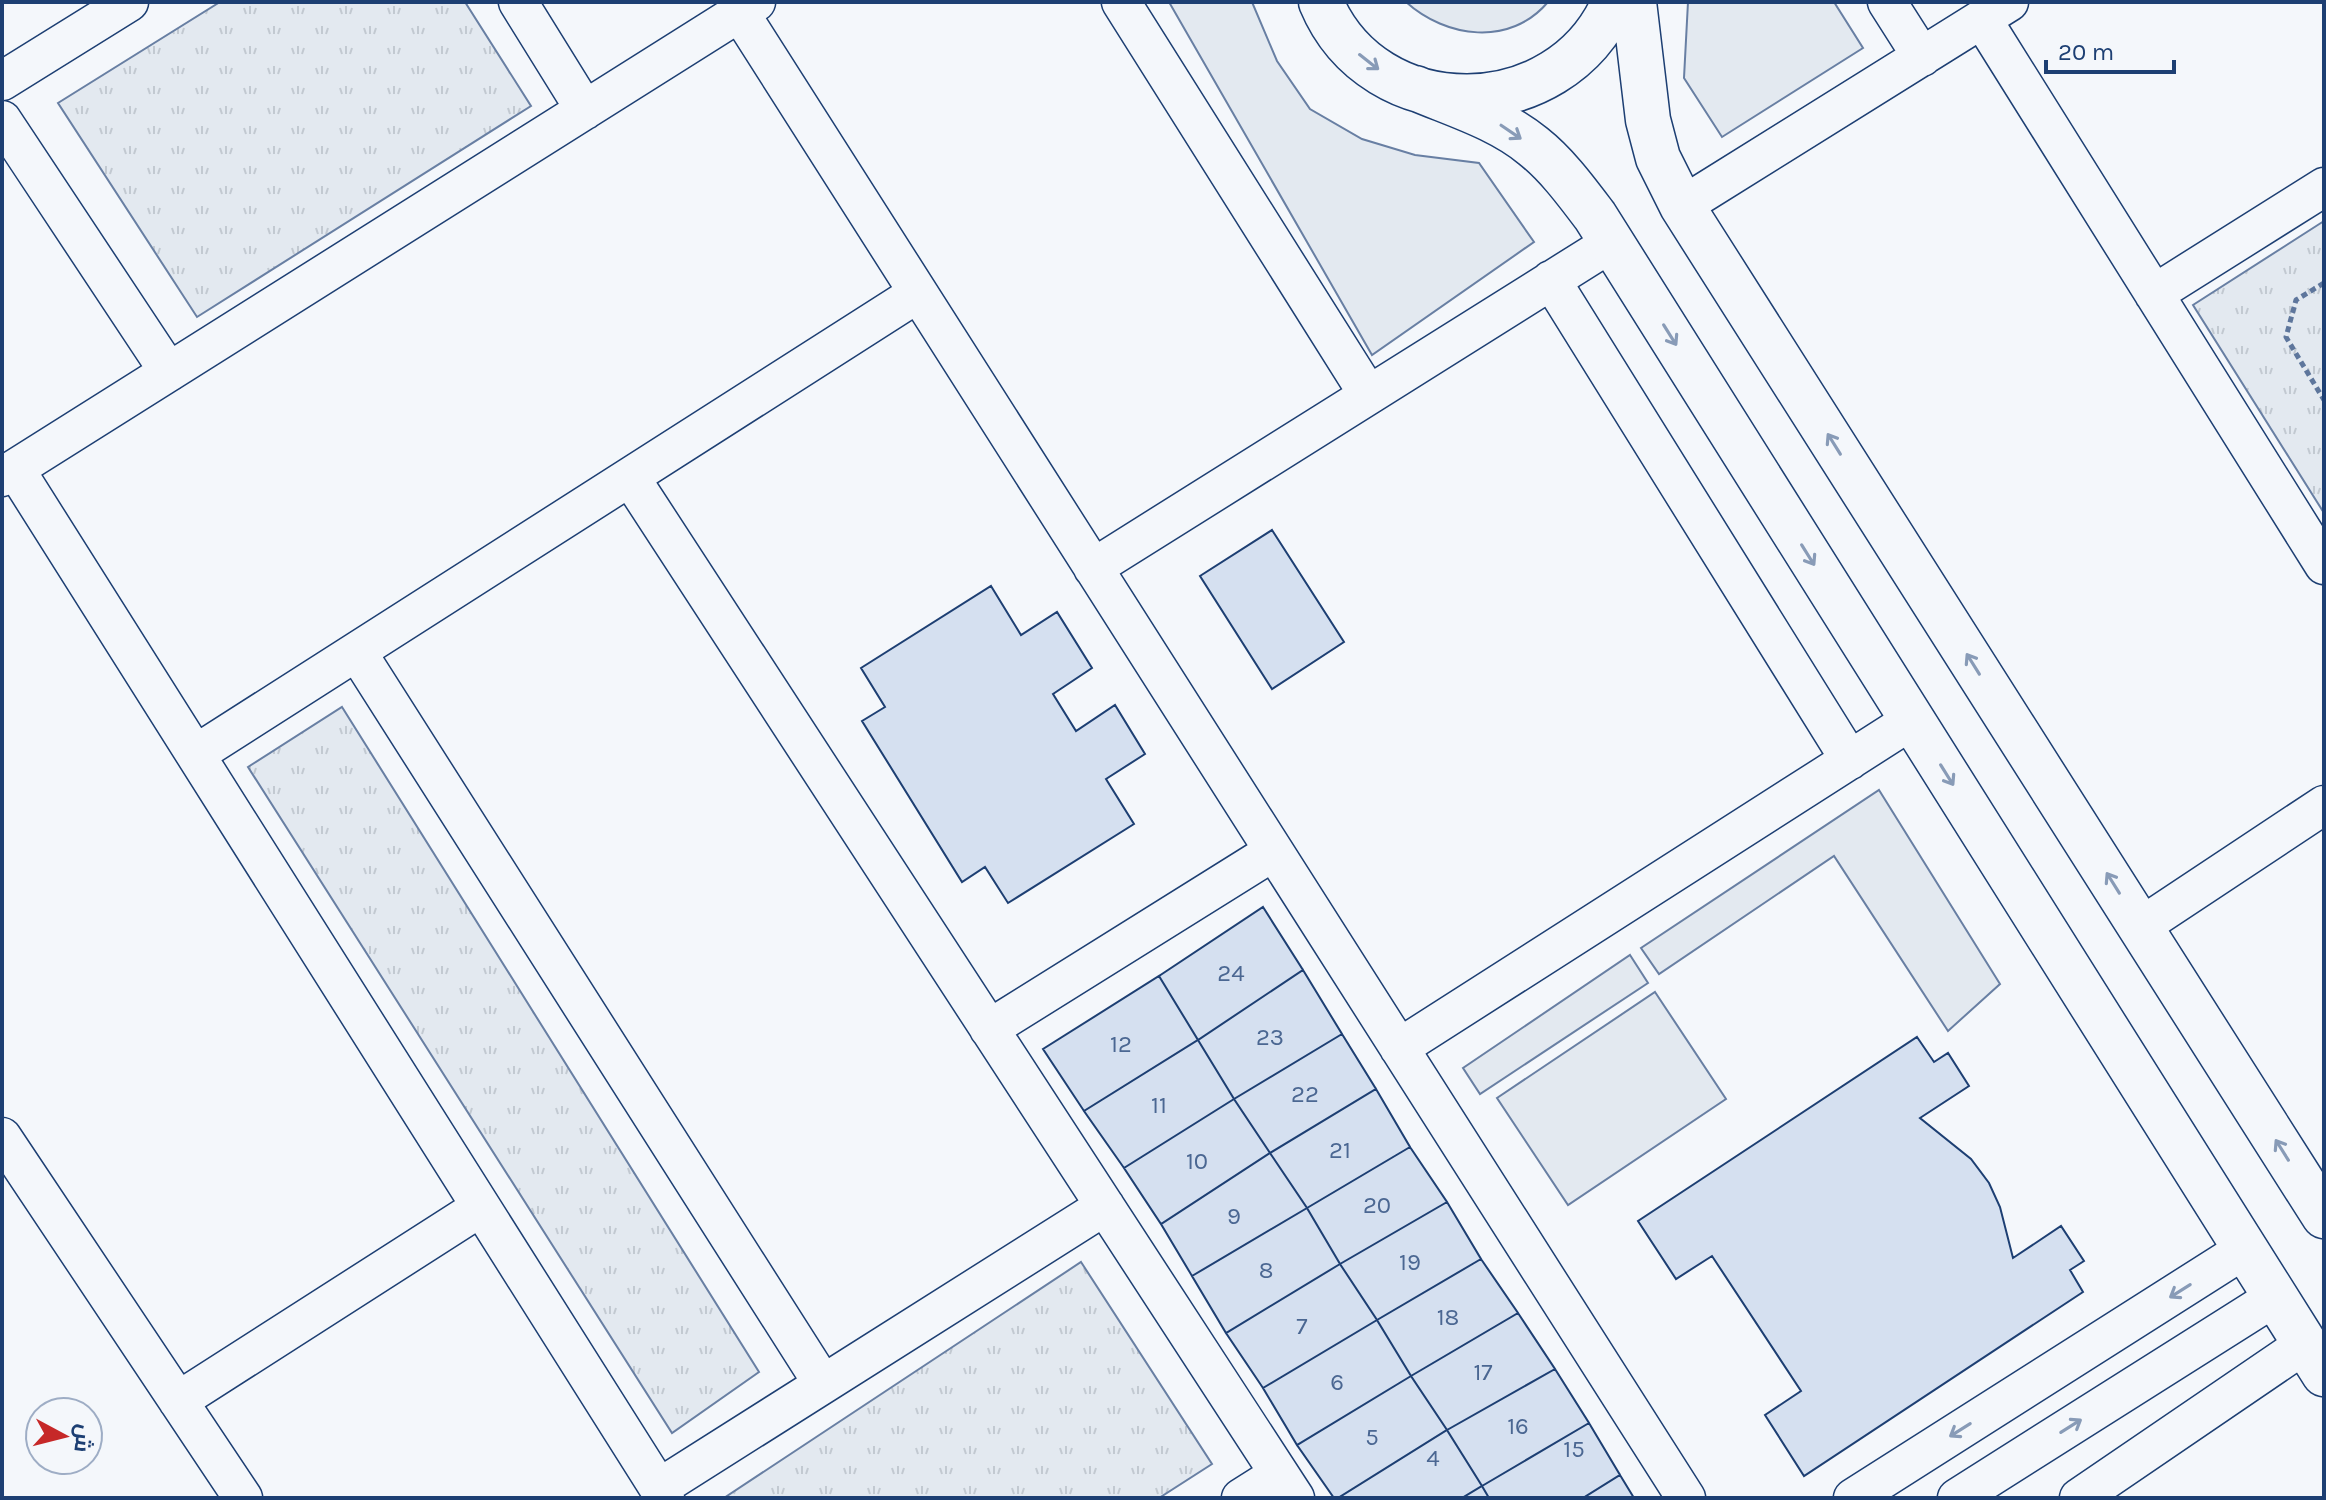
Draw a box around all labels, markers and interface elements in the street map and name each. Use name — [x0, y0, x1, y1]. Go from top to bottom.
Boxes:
scale bar — [2046, 24, 2174, 74]
text: 20 m — [2058, 38, 2114, 66]
one-way arrow — [1358, 54, 1379, 71]
one-way arrow — [1500, 123, 1522, 140]
one-way arrow — [1662, 323, 1678, 346]
one-way arrow — [1825, 433, 1841, 456]
one-way arrow — [1801, 543, 1817, 566]
one-way arrow — [1965, 653, 1981, 676]
one-way arrow — [1939, 763, 1955, 786]
one-way arrow — [2104, 872, 2120, 895]
house number: 24 — [1217, 959, 1245, 987]
house number: 23 — [1256, 1023, 1284, 1051]
house number: 12 — [1110, 1030, 1132, 1058]
house number: 22 — [1291, 1080, 1319, 1108]
house number: 11 — [1151, 1091, 1167, 1119]
house number: 21 — [1329, 1136, 1351, 1164]
one-way arrow — [2274, 1139, 2290, 1162]
house number: 10 — [1186, 1147, 1208, 1175]
house number: 20 — [1363, 1191, 1391, 1219]
house number: 9 — [1227, 1202, 1241, 1230]
house number: 19 — [1399, 1248, 1421, 1276]
house number: 8 — [1259, 1256, 1273, 1284]
one-way arrow — [2169, 1282, 2191, 1299]
house number: 18 — [1437, 1303, 1459, 1331]
house number: 7 — [1296, 1312, 1308, 1340]
house number: 17 — [1473, 1358, 1493, 1386]
house number: 6 — [1330, 1368, 1344, 1396]
north arrow — [24, 1396, 104, 1476]
house number: 16 — [1507, 1412, 1529, 1440]
one-way arrow — [2059, 1418, 2081, 1435]
text: ش — [68, 1423, 97, 1454]
house number: 5 — [1365, 1423, 1379, 1451]
one-way arrow — [1949, 1423, 1972, 1439]
house number: 15 — [1563, 1435, 1585, 1463]
house number: 4 — [1426, 1444, 1440, 1472]

